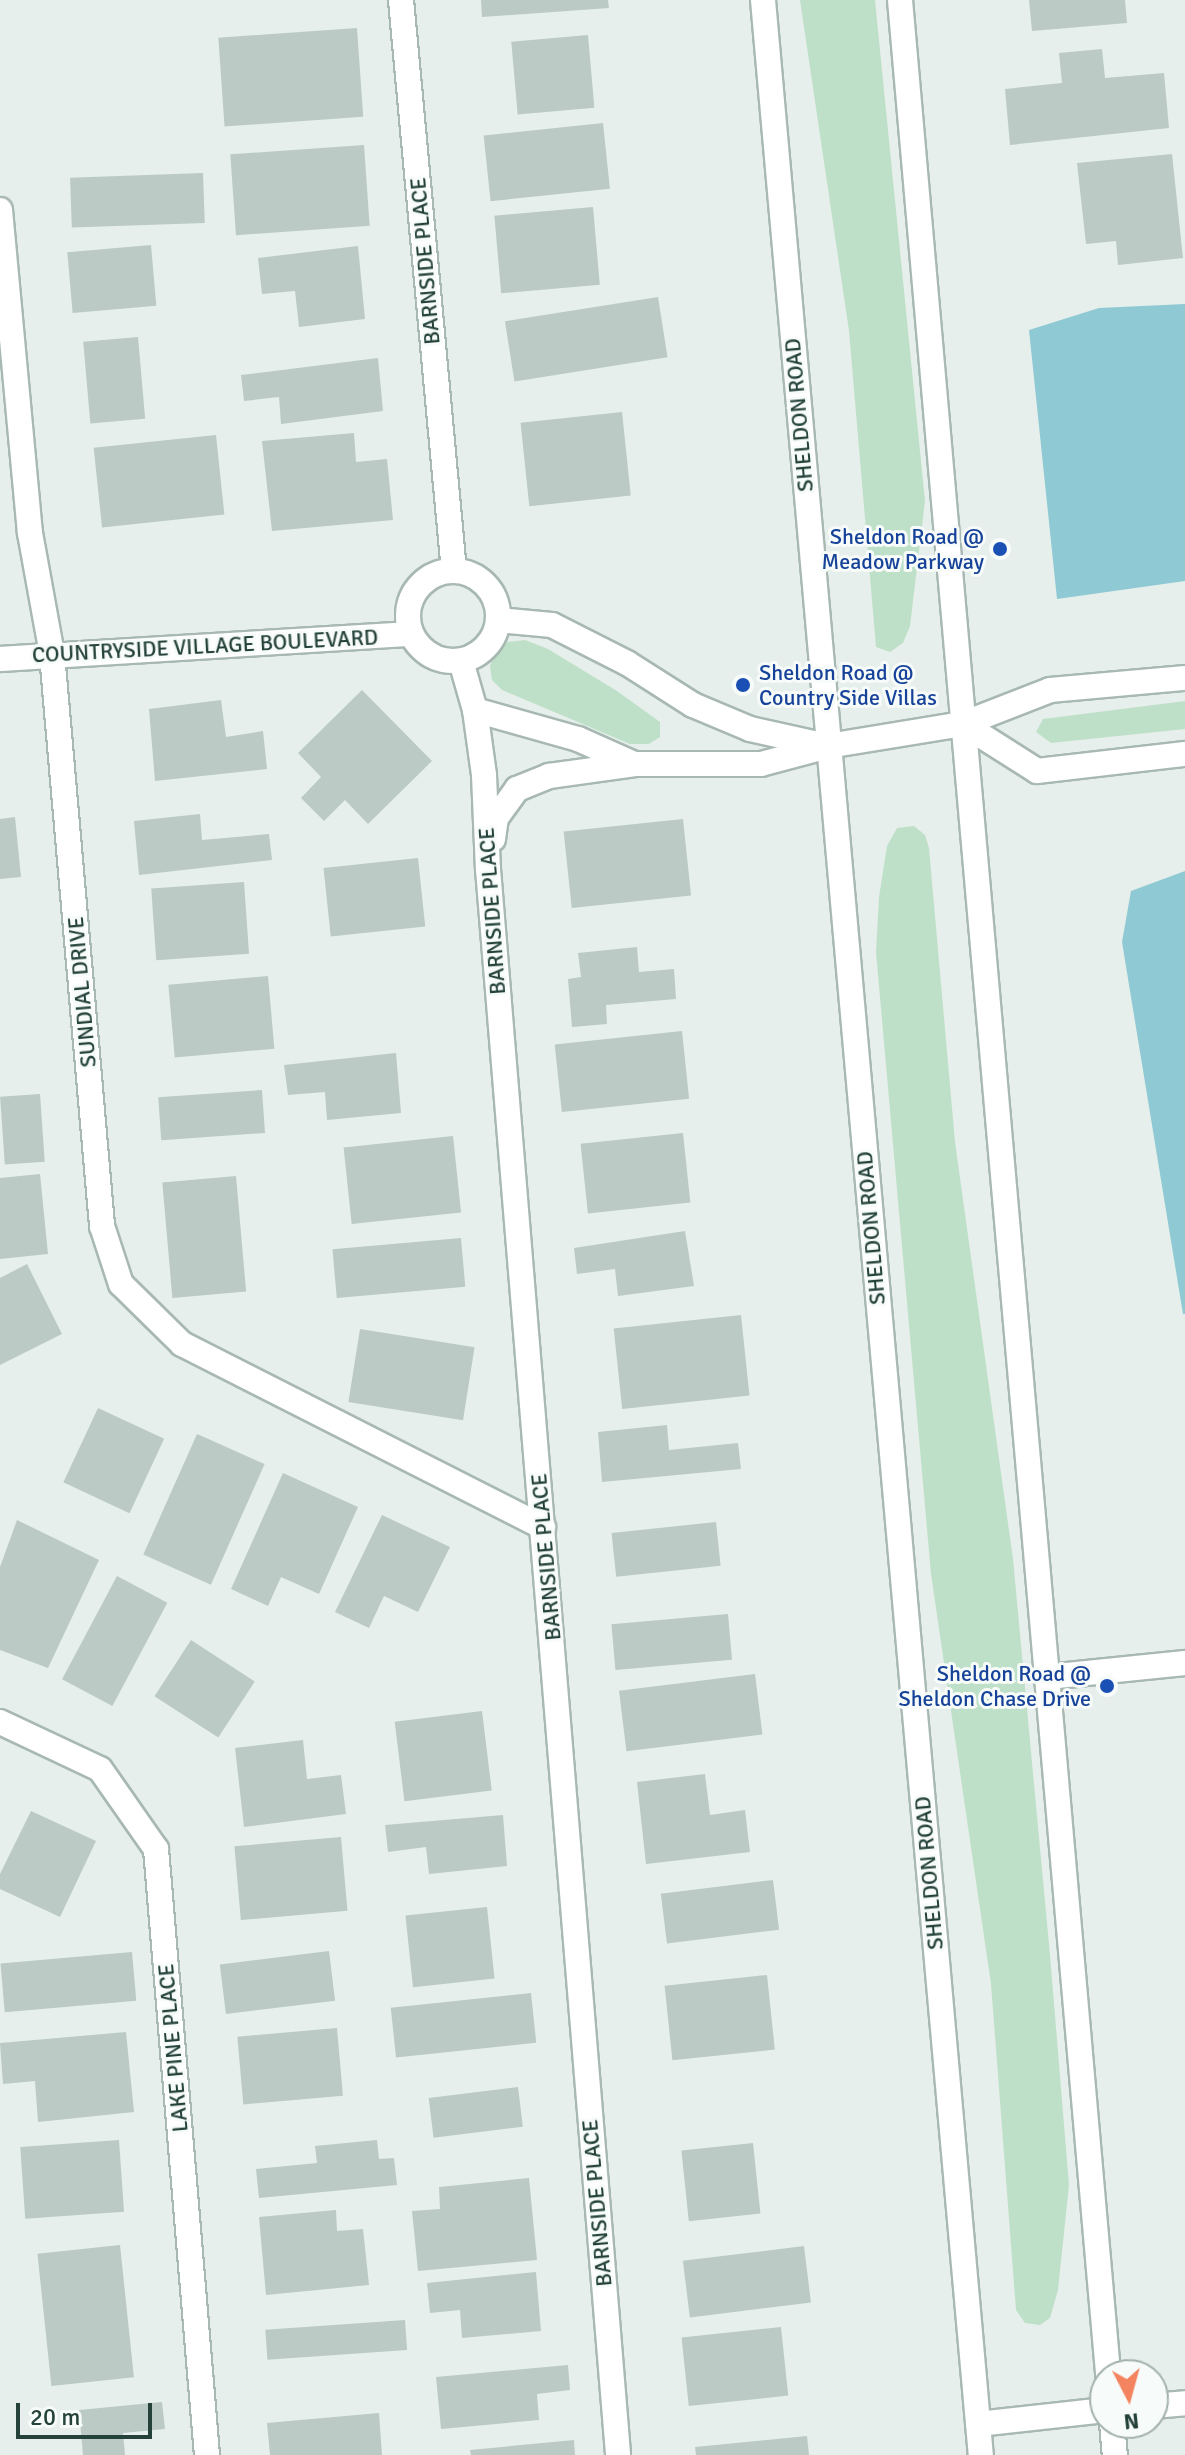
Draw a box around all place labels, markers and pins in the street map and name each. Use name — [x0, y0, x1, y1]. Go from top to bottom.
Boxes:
place label: Sheldon Road @ Meadow Parkway — [821, 523, 984, 574]
marker: Sheldon Road @ Meadow Parkway — [991, 540, 1009, 558]
place label: Sheldon Road @ Country Side Villas — [759, 659, 937, 710]
marker: Sheldon Road @ Country Side Villas — [734, 676, 752, 694]
place label: Sheldon Road @ Sheldon Chase Drive — [898, 1660, 1091, 1712]
marker: Sheldon Road @ Sheldon Chase Drive — [1098, 1677, 1116, 1695]

